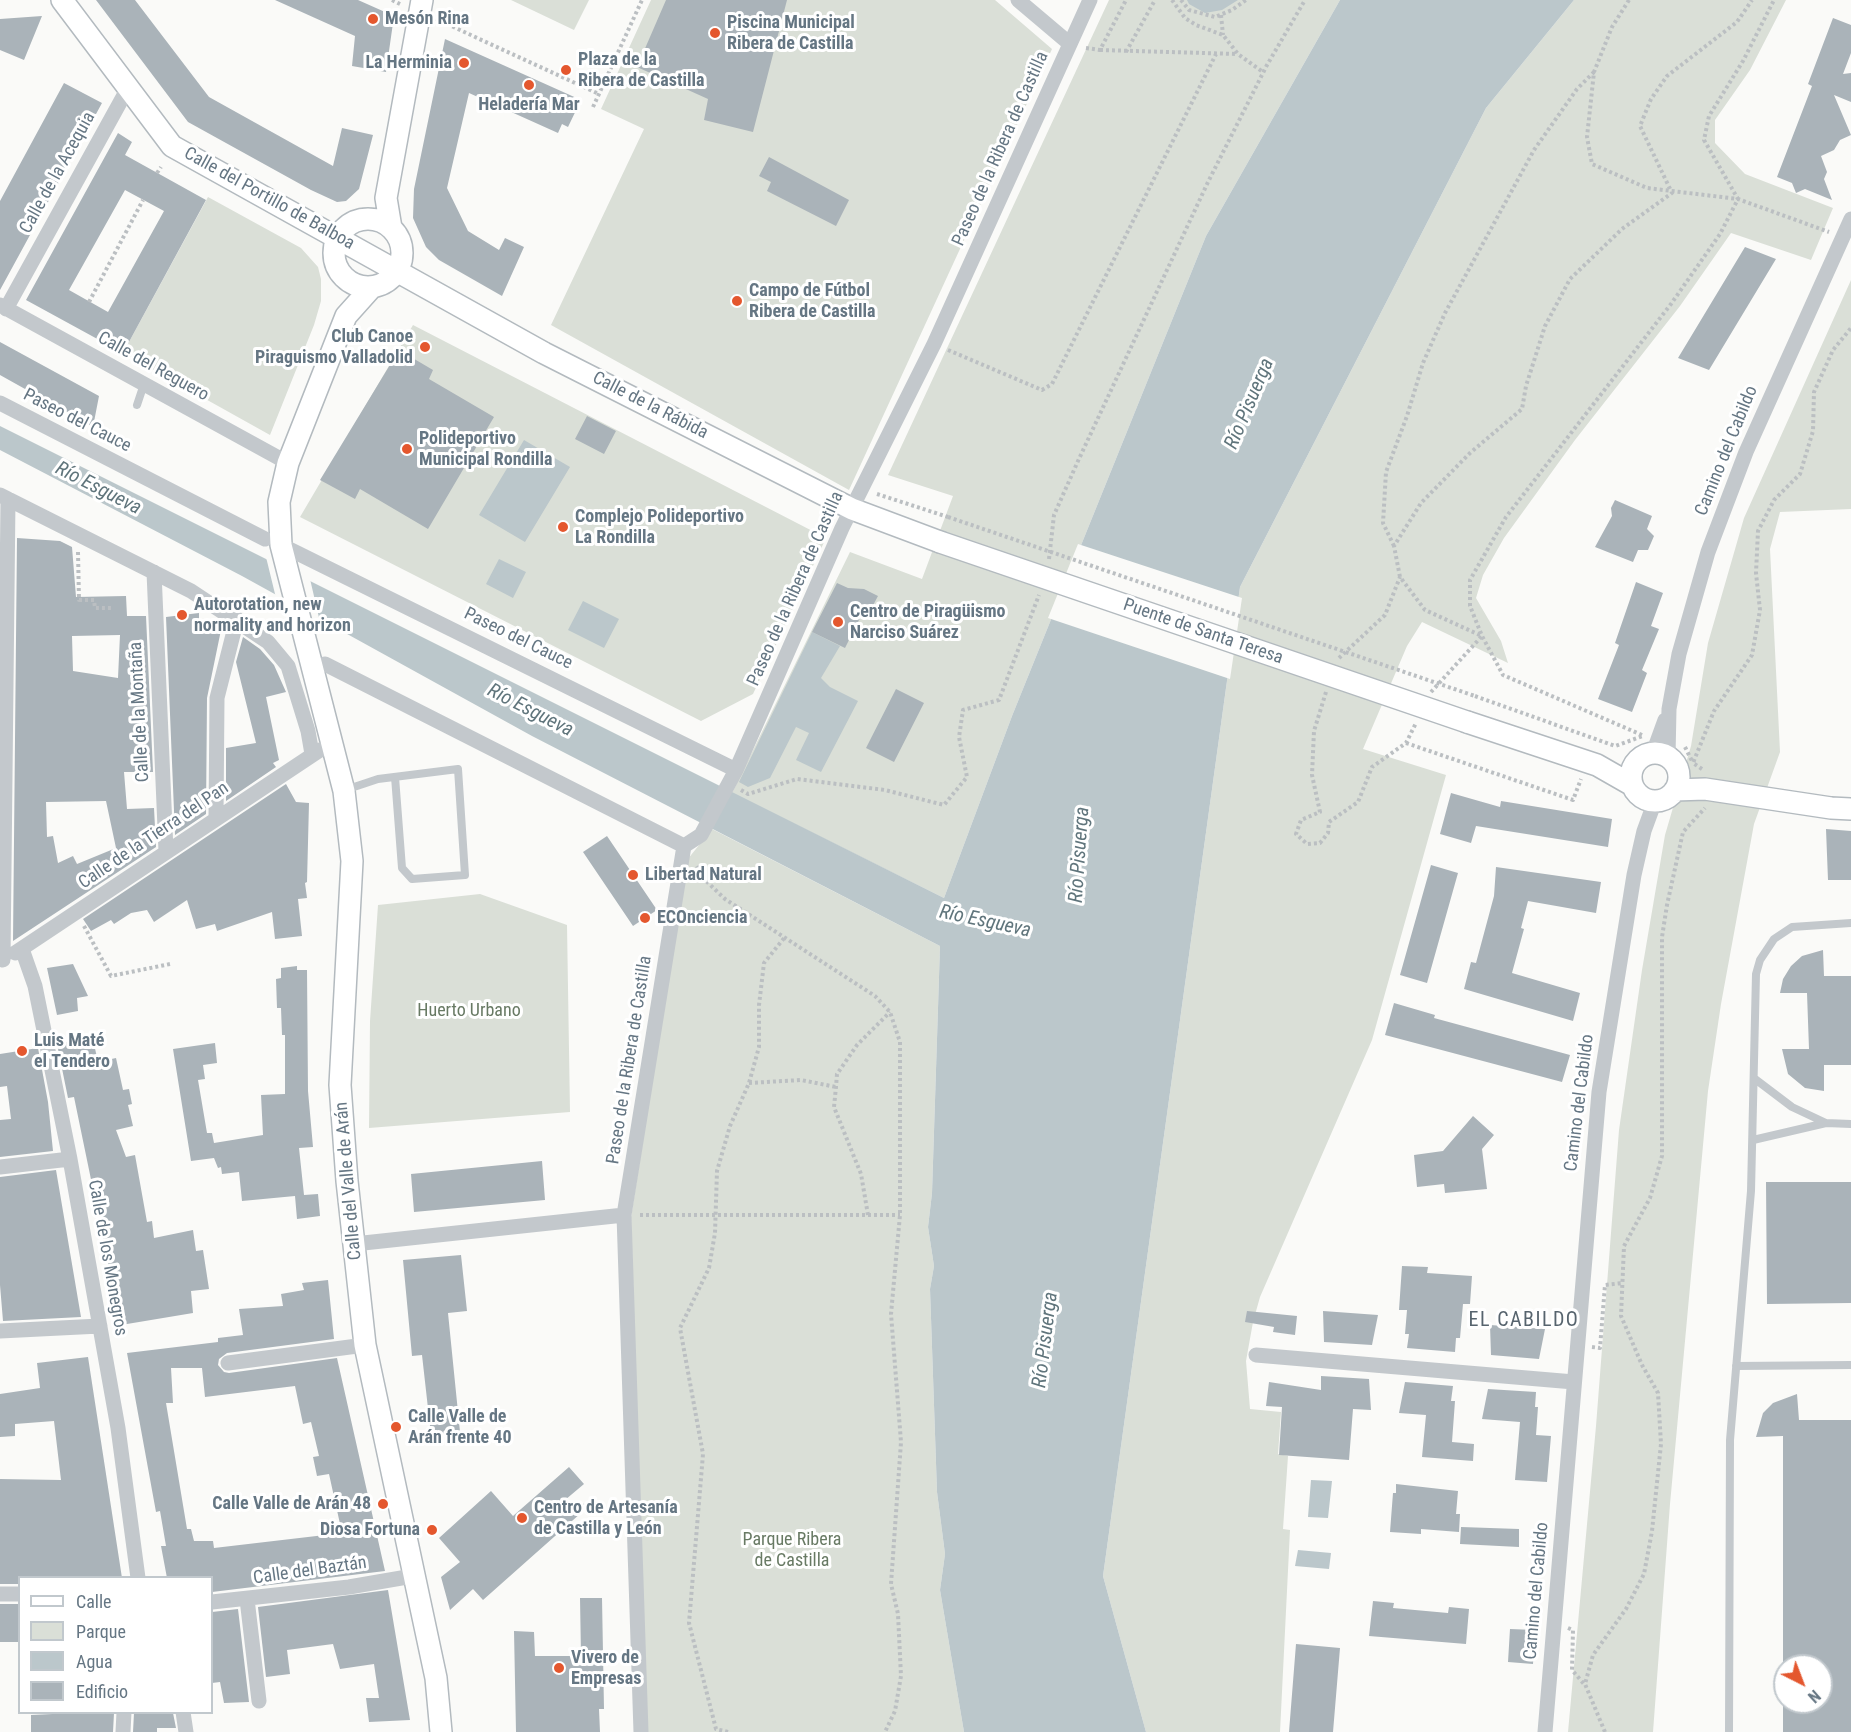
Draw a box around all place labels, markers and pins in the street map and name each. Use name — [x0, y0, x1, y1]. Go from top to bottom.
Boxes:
place label: Mesón Rina — [385, 8, 469, 30]
marker: Mesón Rina — [366, 12, 380, 26]
place label: Piscina Municipal Ribera de Castilla — [727, 12, 855, 54]
marker: Piscina Municipal Ribera de Castilla — [708, 26, 722, 40]
place label: Plaza de la Ribera de Castilla — [578, 49, 705, 92]
place label: La Herminia — [365, 52, 452, 74]
marker: La Herminia — [457, 56, 471, 70]
marker: Plaza de la Ribera de Castilla — [559, 63, 573, 77]
marker: Heladería Mar — [522, 78, 536, 92]
place label: Heladería Mar — [478, 94, 580, 116]
place label: Campo de Fútbol Ribera de Castilla — [749, 280, 876, 322]
marker: Campo de Fútbol Ribera de Castilla — [730, 294, 744, 308]
place label: Club Canoe Piraguismo Valladolid — [255, 326, 413, 368]
marker: Club Canoe Piraguismo Valladolid — [418, 340, 432, 354]
place label: Polideportivo Municipal Rondilla — [419, 428, 553, 470]
marker: Polideportivo Municipal Rondilla — [400, 442, 414, 456]
place label: Complejo Polideportivo La Rondilla — [575, 506, 744, 548]
marker: Complejo Polideportivo La Rondilla — [556, 520, 570, 534]
place label: Autorotation, new normality and horizon — [194, 594, 351, 636]
place label: Centro de Piragüismo Narciso Suárez — [850, 601, 1006, 644]
marker: Autorotation, new normality and horizon — [175, 608, 189, 622]
marker: Centro de Piragüismo Narciso Suárez — [831, 615, 845, 629]
place label: Libertad Natural — [645, 864, 762, 886]
marker: Libertad Natural — [626, 868, 640, 882]
place label: ECOnciencia — [657, 907, 747, 929]
marker: ECOnciencia — [638, 911, 652, 925]
place label: Luis Maté el Tendero — [34, 1030, 110, 1072]
marker: Luis Maté el Tendero — [15, 1044, 29, 1058]
place label: Calle Valle de Arán frente 40 — [408, 1406, 512, 1448]
marker: Calle Valle de Arán frente 40 — [389, 1420, 403, 1434]
place label: Calle Valle de Arán 48 — [212, 1493, 371, 1515]
marker: Calle Valle de Arán 48 — [376, 1497, 390, 1511]
place label: Centro de Artesanía de Castilla y León — [534, 1497, 678, 1540]
marker: Centro de Artesanía de Castilla y León — [515, 1511, 529, 1525]
place label: Diosa Fortuna — [320, 1519, 420, 1541]
marker: Diosa Fortuna — [425, 1523, 439, 1537]
place label: Vivero de Empresas — [571, 1647, 641, 1690]
marker: Vivero de Empresas — [552, 1661, 566, 1675]

